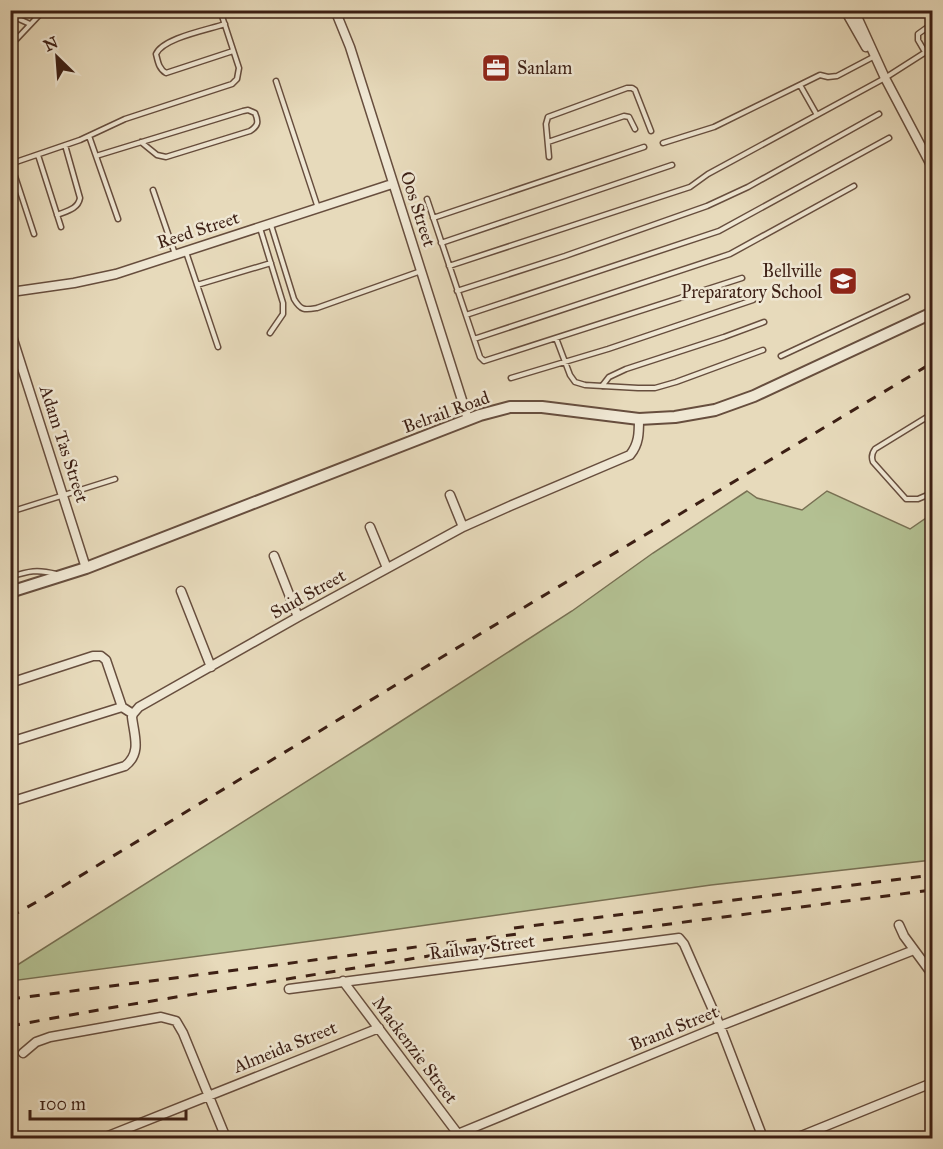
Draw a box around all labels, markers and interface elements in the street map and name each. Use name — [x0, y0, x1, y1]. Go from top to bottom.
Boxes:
north arrow — [27, 27, 87, 87]
text: N — [41, 32, 61, 55]
office icon: Sanlam — [480, 52, 512, 84]
place label: Sanlam — [517, 57, 572, 79]
street label: Oos Street — [395, 168, 441, 250]
street label: Reed Street — [154, 206, 243, 254]
place label: Bellville Preparatory School — [681, 260, 822, 303]
school or university icon: Bellville Preparatory School — [827, 265, 859, 297]
street label: Adam Tas Street — [34, 382, 93, 506]
street label: Belrail Road — [400, 386, 492, 438]
street label: Suid Street — [267, 564, 350, 624]
street label: Railway Street — [428, 930, 537, 964]
street label: Mackenzie Street — [368, 992, 463, 1108]
street label: Brand Street — [627, 1000, 722, 1056]
street label: Almeida Street — [229, 1016, 341, 1078]
scale bar — [30, 1083, 186, 1121]
text: 100 m — [39, 1093, 86, 1115]

